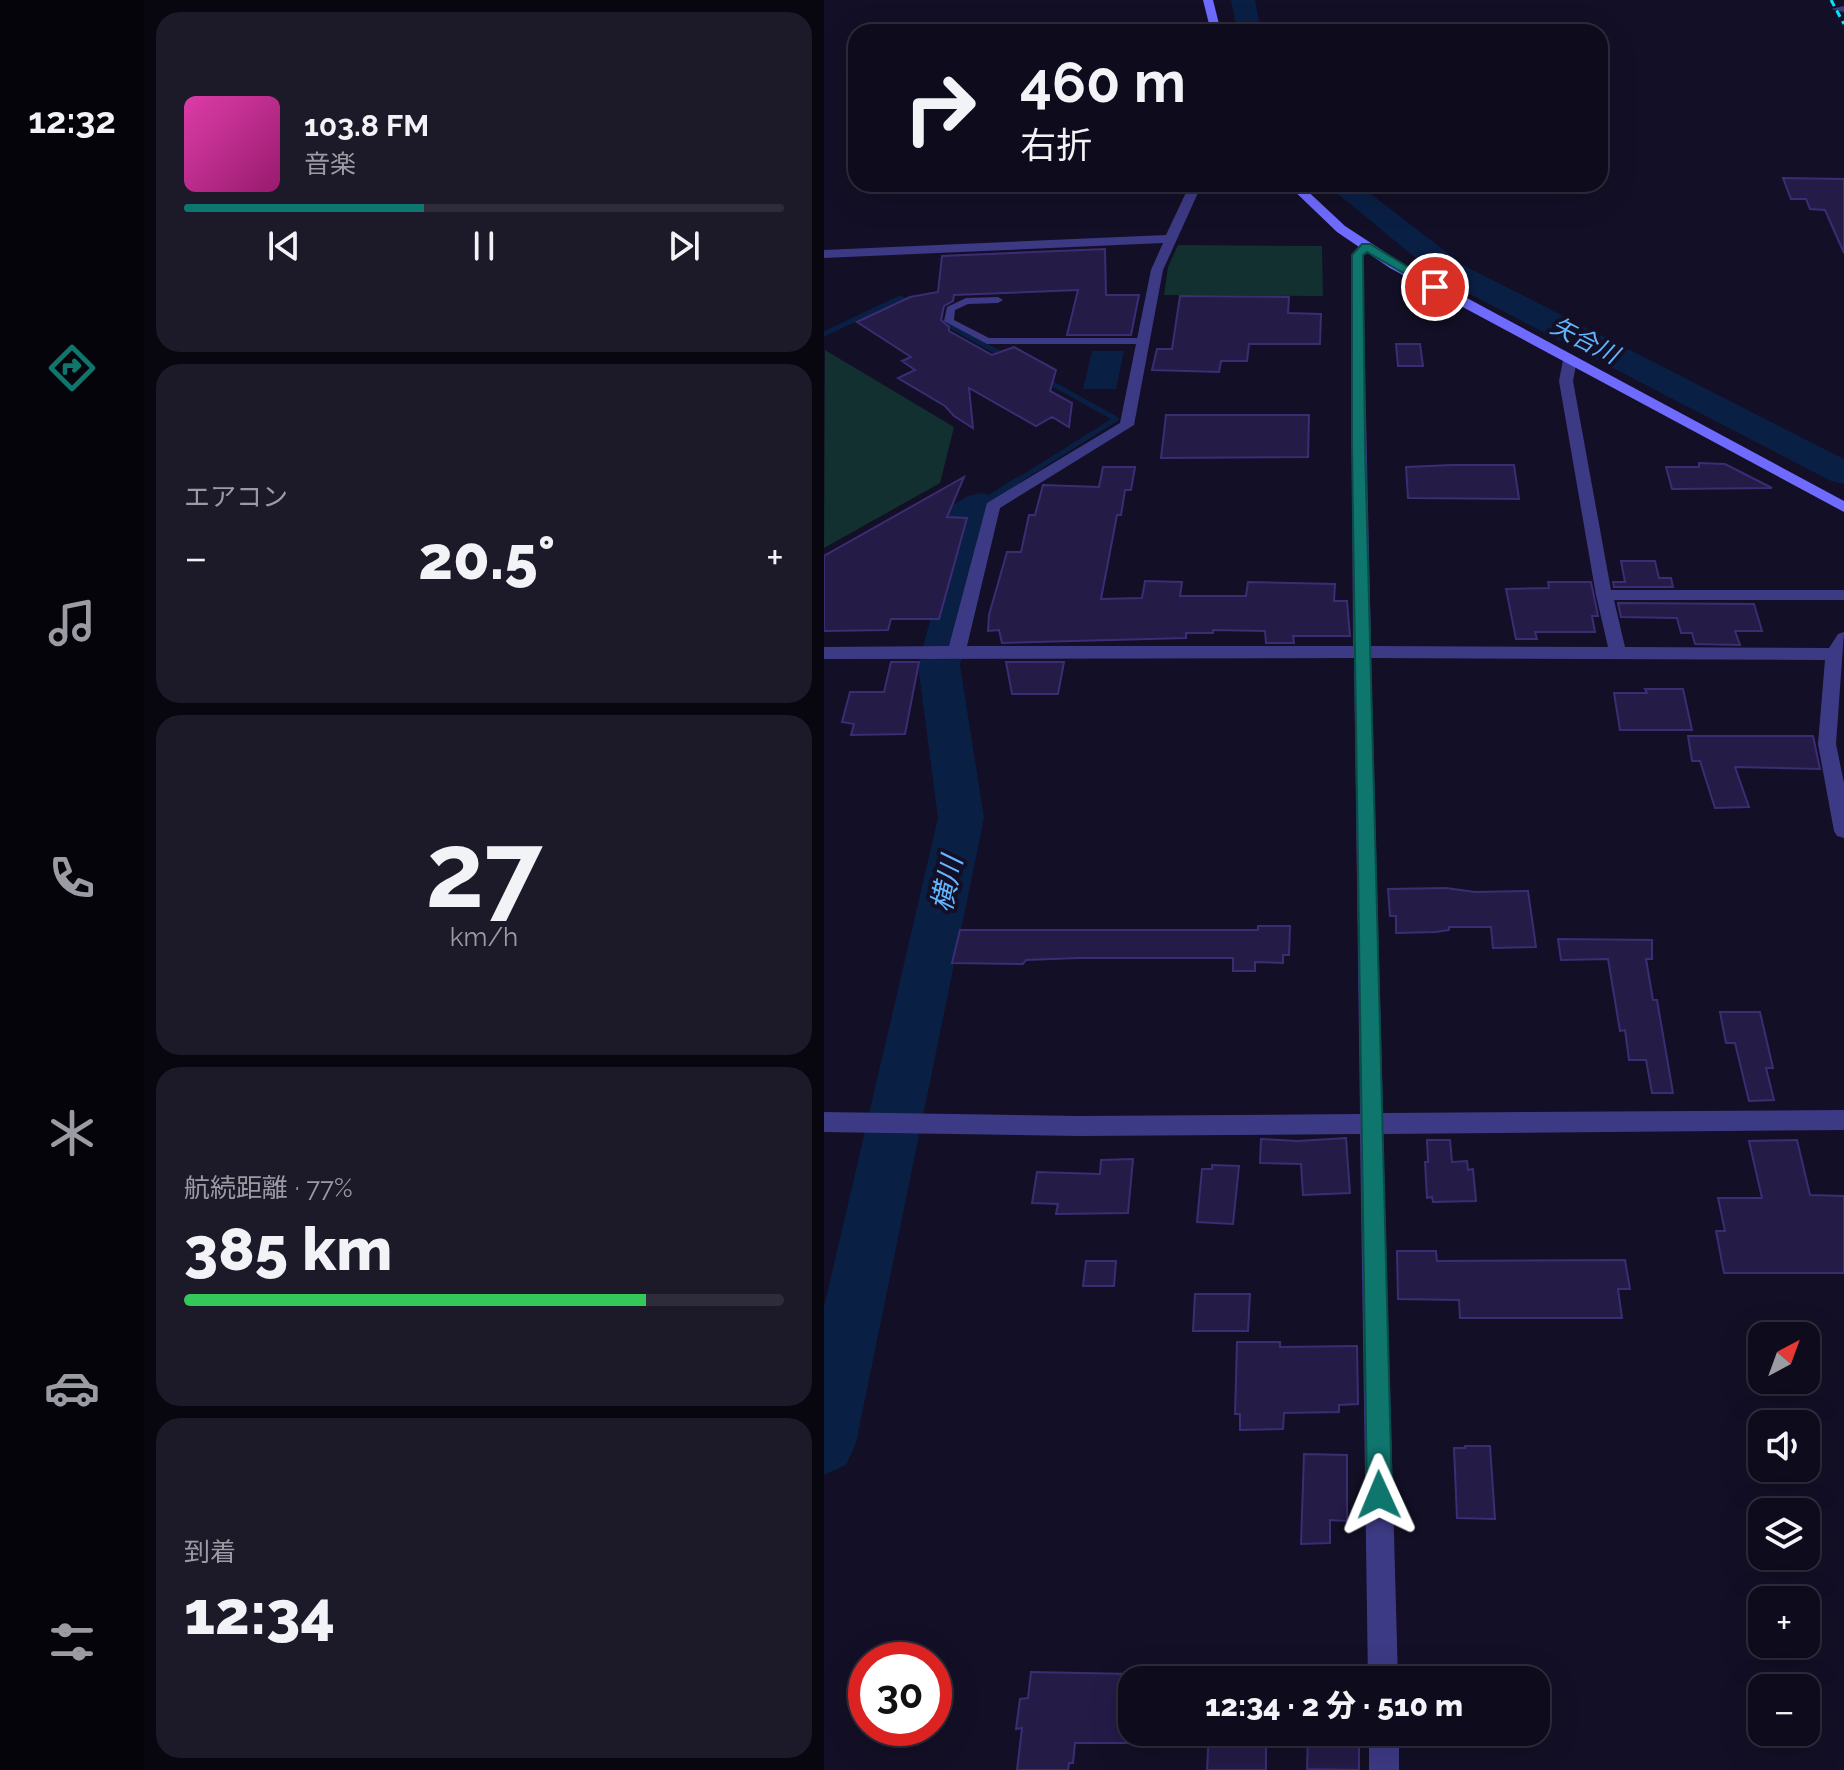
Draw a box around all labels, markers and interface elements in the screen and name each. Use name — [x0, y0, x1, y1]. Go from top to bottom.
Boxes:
text: 460 m — [1020, 49, 1186, 115]
icon: right — [888, 56, 992, 160]
text: 12:32 — [28, 99, 116, 141]
text: 103.8 FM — [304, 108, 429, 143]
text: 右折 — [1020, 124, 1092, 166]
text: 音楽 — [304, 149, 356, 179]
icon: previous — [262, 224, 306, 268]
icon: pause — [462, 224, 506, 268]
icon: next — [662, 224, 706, 268]
pin — [1401, 253, 1469, 321]
icon: arrive — [1413, 265, 1457, 309]
water label: 矢合川 — [1546, 311, 1626, 371]
icon: directions — [44, 340, 100, 396]
text: エアコン — [184, 482, 288, 512]
text: 20.5° — [418, 523, 555, 593]
text: − — [184, 532, 208, 583]
text: + — [766, 532, 784, 583]
icon: music — [44, 595, 100, 651]
text: 27 — [425, 809, 543, 931]
icon: phone — [44, 850, 100, 906]
water label: 横川 — [925, 850, 970, 915]
text: km/h — [450, 922, 518, 952]
icon: climate — [44, 1105, 100, 1161]
text: 航続距離 · 77% — [184, 1173, 353, 1203]
text: 385 km — [184, 1214, 392, 1284]
north arrow — [1748, 1322, 1820, 1394]
map controls — [1748, 1322, 1820, 1746]
icon: car — [44, 1360, 100, 1416]
button: sound — [1748, 1410, 1820, 1482]
position arrow — [1337, 1453, 1421, 1537]
button: layers — [1748, 1498, 1820, 1570]
text: 到着 — [184, 1537, 236, 1567]
text: 12:34 — [184, 1578, 335, 1648]
button: + — [1748, 1586, 1820, 1658]
icon: filters — [44, 1614, 100, 1670]
speed limit sign: 30 — [848, 1642, 952, 1746]
button: − — [1748, 1674, 1820, 1746]
text: 12:34 · 2 分 · 510 m — [1205, 1688, 1463, 1723]

